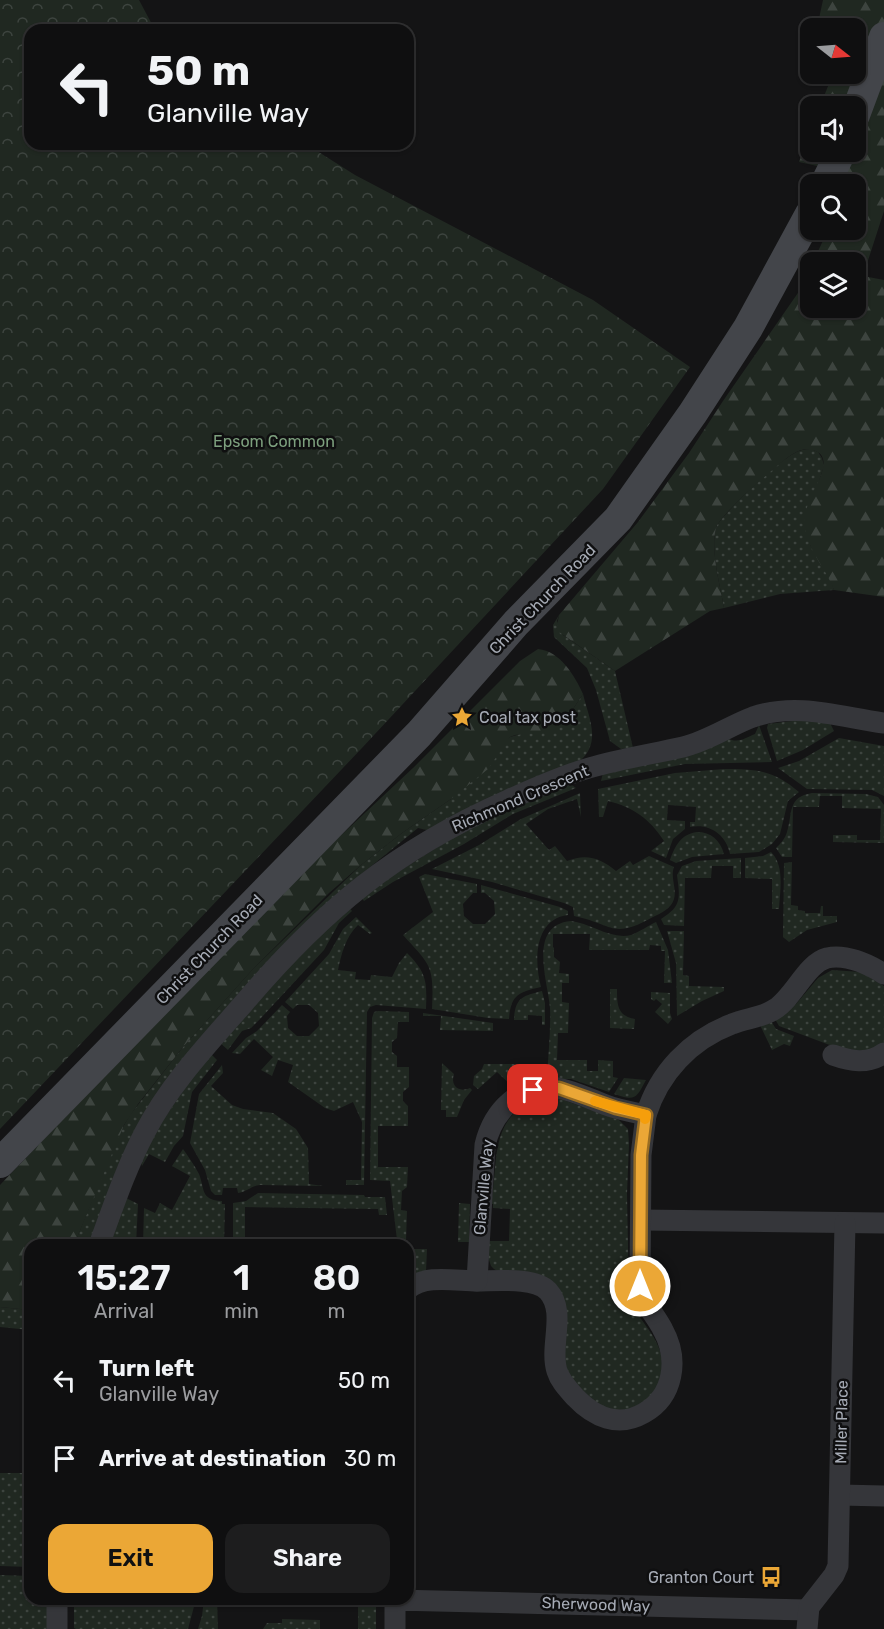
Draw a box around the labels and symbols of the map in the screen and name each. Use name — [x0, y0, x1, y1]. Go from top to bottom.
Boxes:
north arrow — [800, 18, 866, 84]
park label: Epsom Common — [213, 432, 335, 451]
street label: Christ Church Road — [485, 541, 600, 658]
place icon: Coal tax post — [450, 705, 474, 729]
place label: Coal tax post — [479, 708, 576, 727]
street label: Richmond Crescent — [449, 761, 591, 836]
street label: Christ Church Road — [152, 891, 267, 1008]
pin — [507, 1064, 558, 1115]
street label: Glanville Way — [470, 1138, 497, 1236]
position arrow — [608, 1254, 672, 1318]
street label: Miller Place — [831, 1380, 852, 1464]
bus stop icon: Granton Court — [759, 1565, 783, 1589]
place label: Granton Court — [648, 1568, 754, 1587]
street label: Sherwood Way — [541, 1593, 651, 1616]

